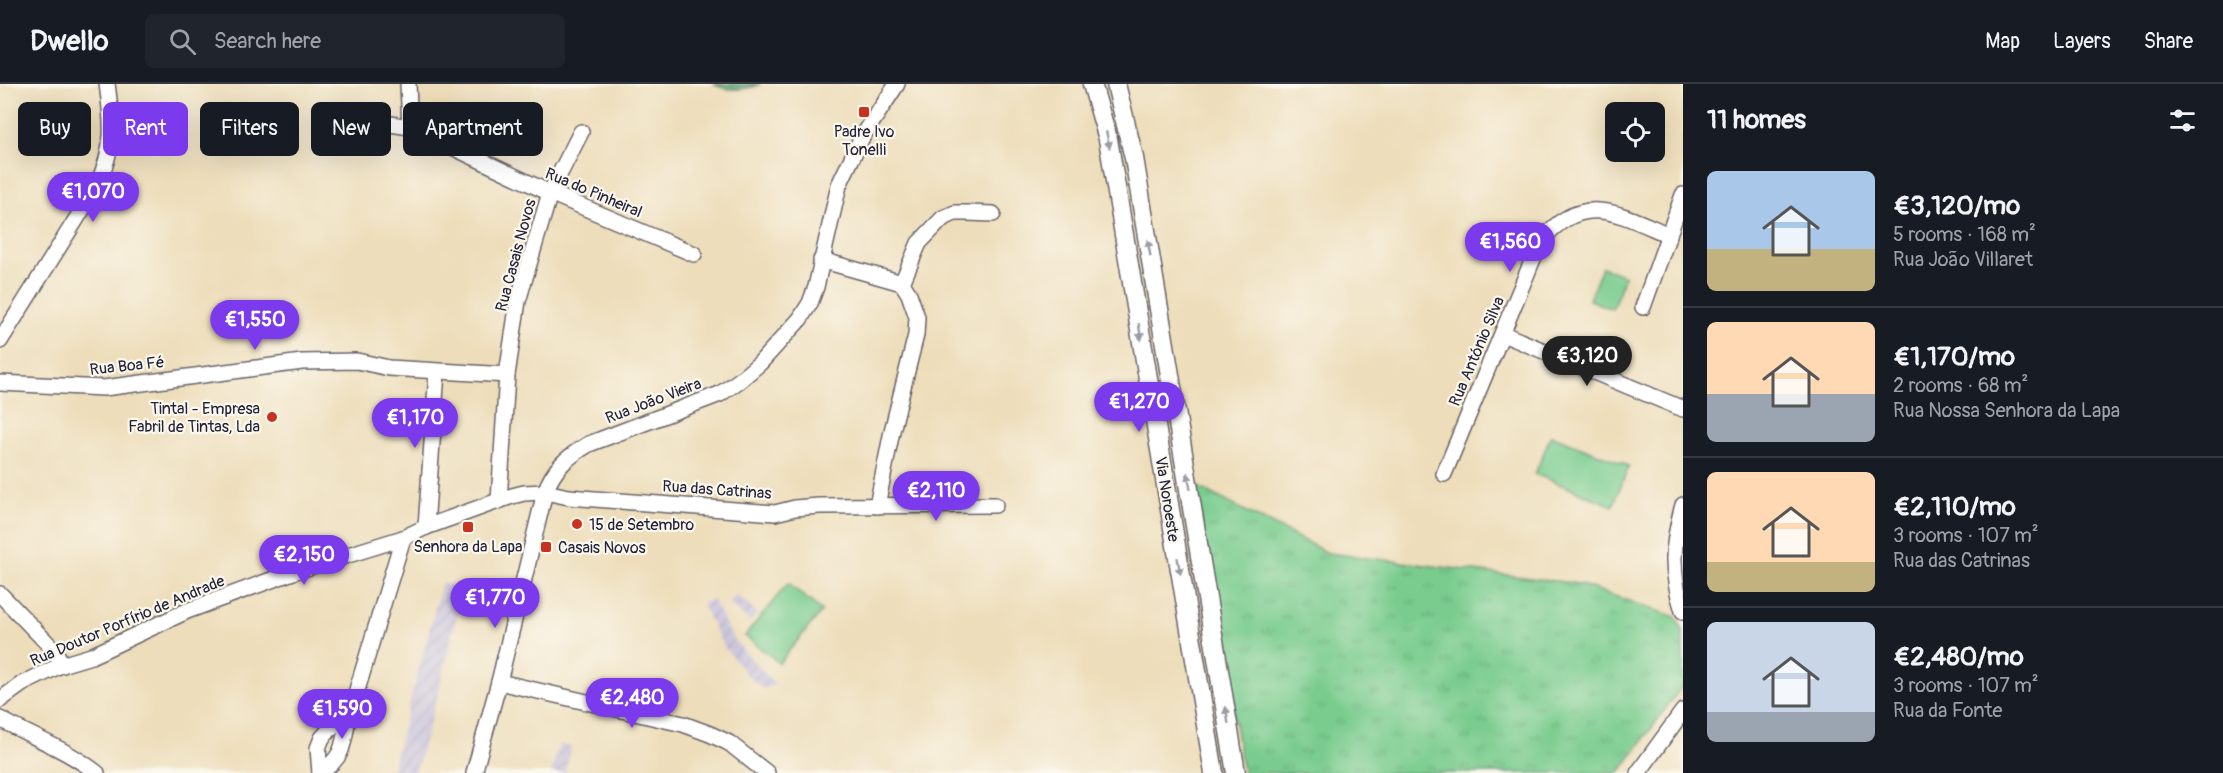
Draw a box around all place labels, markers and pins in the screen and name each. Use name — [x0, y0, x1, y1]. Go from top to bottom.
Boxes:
marker: Padre Ivo Tonelli — [857, 105, 871, 119]
place label: Padre Ivo Tonelli — [834, 122, 895, 160]
pin: €1,070 — [44, 172, 142, 223]
pin: €1,560 — [1461, 222, 1559, 273]
pin: €1,550 — [206, 300, 304, 351]
pin: €3,120 — [1538, 336, 1636, 387]
pin: €1,270 — [1090, 382, 1188, 433]
pin: €1,170 — [366, 398, 464, 449]
place label: Tintal - Empresa Fabril de Tintas, Lda — [128, 399, 260, 437]
marker: Tintal - Empresa Fabril de Tintas, Lda — [265, 410, 279, 424]
pin: €2,110 — [887, 471, 985, 522]
place label: 15 de Setembro — [589, 515, 695, 535]
marker: 15 de Setembro — [570, 517, 584, 531]
marker: Senhora da Lapa — [461, 520, 475, 534]
pin: €2,150 — [255, 535, 353, 586]
place label: Senhora da Lapa — [414, 537, 522, 557]
place label: Casais Novos — [558, 538, 646, 558]
marker: Casais Novos — [539, 540, 553, 554]
pin: €1,770 — [446, 578, 544, 629]
pin: €2,480 — [583, 678, 681, 729]
pin: €1,590 — [293, 689, 391, 740]

